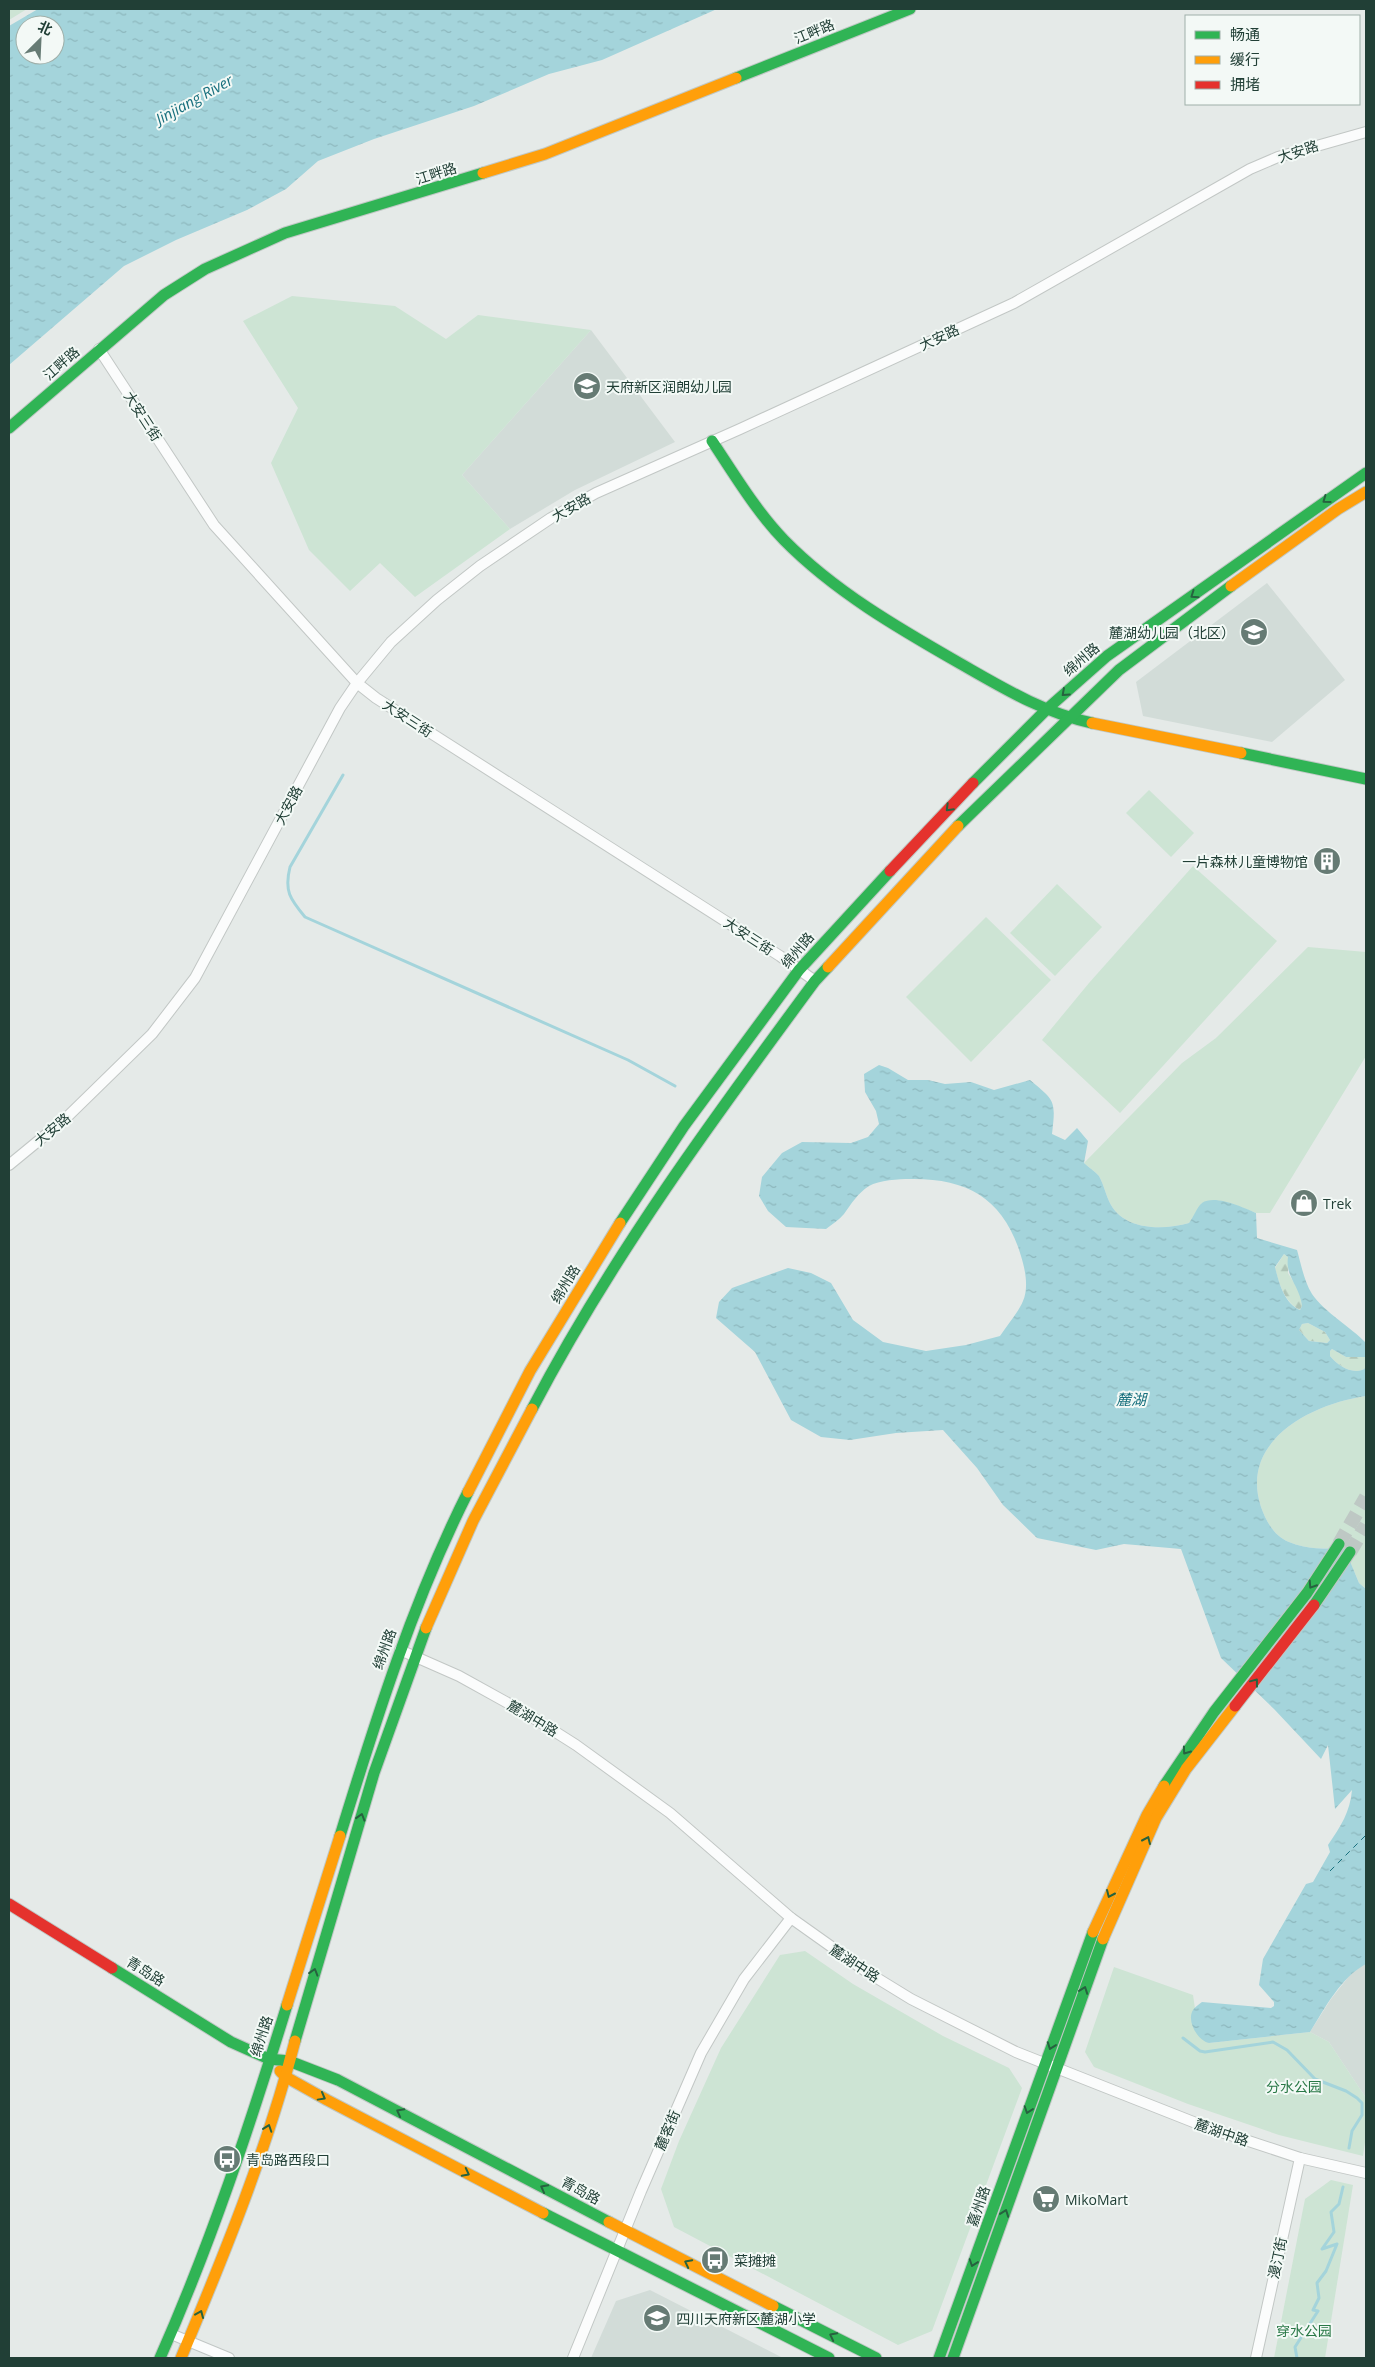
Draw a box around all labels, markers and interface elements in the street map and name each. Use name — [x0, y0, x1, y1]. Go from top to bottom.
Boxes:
street label: 江畔路 — [791, 14, 837, 48]
north arrow — [15, 15, 65, 65]
legend — [1185, 15, 1360, 105]
text: 北 — [35, 16, 56, 39]
text: 畅通 — [1230, 24, 1260, 44]
text: 缓行 — [1230, 49, 1260, 69]
water label: Jinjiang River — [149, 69, 237, 130]
text: 拥堵 — [1230, 74, 1260, 94]
street label: 大安路 — [1275, 135, 1321, 167]
street label: 江畔路 — [413, 158, 459, 188]
street label: 大安路 — [916, 320, 962, 354]
street label: 江畔路 — [39, 342, 83, 384]
school or university icon: 天府新区润朗幼儿园 — [572, 371, 602, 401]
place label: 天府新区润朗幼儿园 — [606, 377, 732, 396]
street label: 大安三街 — [120, 387, 166, 445]
street label: 大安路 — [548, 488, 594, 526]
one-way arrow — [1322, 494, 1332, 503]
one-way arrow — [1190, 589, 1200, 598]
school or university icon: 麓湖幼儿园（北区） — [1239, 617, 1269, 647]
place label: 麓湖幼儿园（北区） — [1109, 623, 1235, 642]
street label: 绵州路 — [1059, 638, 1103, 680]
one-way arrow — [1061, 688, 1070, 697]
street label: 大安三街 — [379, 695, 437, 741]
street label: 大安路 — [270, 782, 306, 828]
one-way arrow — [946, 802, 955, 811]
building icon: 一片森林儿童博物馆 — [1312, 846, 1342, 876]
place label: 一片森林儿童博物馆 — [1182, 852, 1308, 871]
street label: 大安三街 — [720, 913, 778, 959]
street label: 绵州路 — [776, 928, 818, 972]
street label: 大安路 — [30, 1108, 74, 1150]
shop icon: Trek — [1289, 1188, 1319, 1218]
place label: Trek — [1323, 1194, 1352, 1213]
street label: 绵州路 — [546, 1261, 584, 1307]
water label: 麓湖 — [1116, 1389, 1148, 1409]
one-way arrow — [1309, 1580, 1319, 1589]
street label: 绵州路 — [368, 1626, 400, 1672]
one-way arrow — [1249, 1679, 1257, 1688]
street label: 麓湖中路 — [504, 1695, 562, 1741]
one-way arrow — [1183, 1745, 1192, 1755]
one-way arrow — [355, 1813, 365, 1821]
one-way arrow — [1140, 1836, 1151, 1845]
one-way arrow — [1105, 1889, 1116, 1898]
street label: 麓湖中路 — [826, 1940, 884, 1986]
street label: 青岛路 — [123, 1952, 169, 1990]
one-way arrow — [309, 1969, 319, 1977]
one-way arrow — [1078, 1986, 1088, 1995]
street label: 绵州路 — [245, 2013, 277, 2059]
one-way arrow — [1047, 2041, 1057, 2049]
park label: 分水公园 — [1266, 2077, 1322, 2096]
one-way arrow — [317, 2091, 326, 2101]
one-way arrow — [1024, 2105, 1034, 2114]
street label: 麓客街 — [650, 2107, 684, 2153]
one-way arrow — [396, 2108, 405, 2118]
street label: 麓湖中路 — [1192, 2114, 1252, 2150]
one-way arrow — [262, 2124, 272, 2133]
bus stop icon: 青岛路西段口 — [212, 2144, 242, 2174]
place label: 青岛路西段口 — [246, 2150, 330, 2169]
one-way arrow — [461, 2167, 470, 2177]
street label: 青岛路 — [558, 2172, 604, 2208]
street label: 嘉州路 — [962, 2183, 994, 2229]
one-way arrow — [540, 2184, 549, 2194]
supermarket icon: MikoMart — [1031, 2184, 1061, 2214]
place label: MikoMart — [1065, 2190, 1128, 2209]
one-way arrow — [999, 2210, 1009, 2218]
street label: 漫汀街 — [1263, 2235, 1291, 2281]
bus stop icon: 菜摊摊 — [700, 2245, 730, 2275]
place label: 菜摊摊 — [734, 2251, 776, 2270]
one-way arrow — [969, 2258, 979, 2267]
one-way arrow — [684, 2259, 693, 2269]
school or university icon: 四川天府新区麓湖小学 — [642, 2303, 672, 2333]
place label: 四川天府新区麓湖小学 — [676, 2309, 816, 2328]
one-way arrow — [194, 2310, 205, 2319]
park label: 穿水公园 — [1276, 2321, 1332, 2340]
one-way arrow — [829, 2332, 838, 2342]

